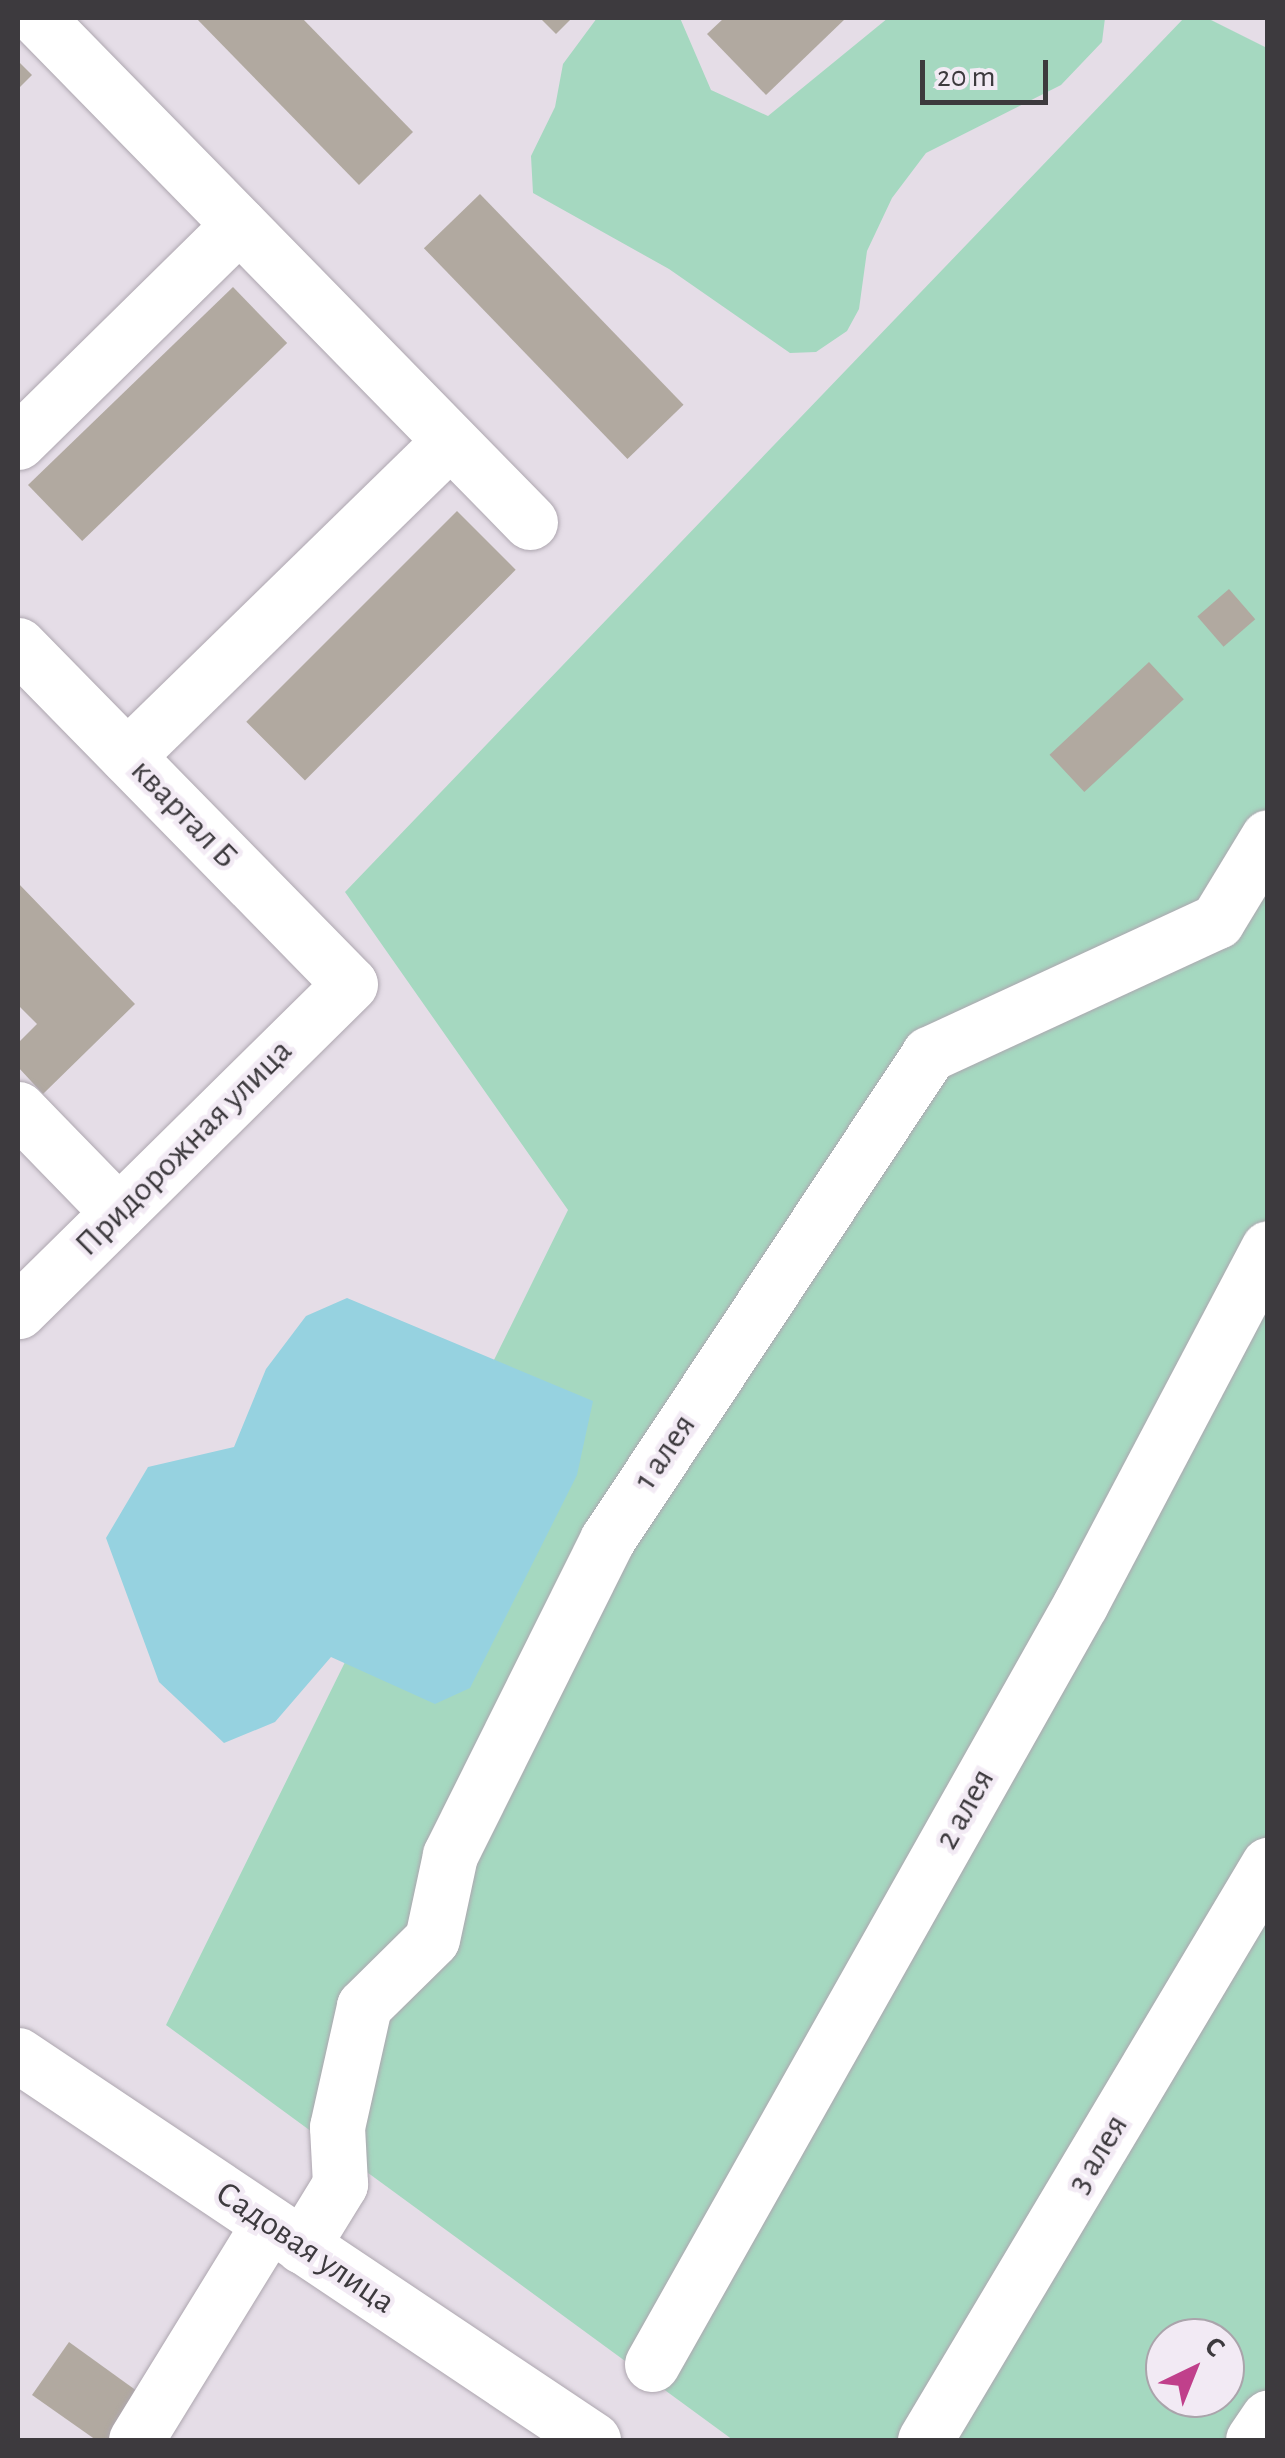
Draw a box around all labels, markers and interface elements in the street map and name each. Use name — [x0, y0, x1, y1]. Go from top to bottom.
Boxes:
scale bar — [925, 40, 1052, 102]
text: 20 m — [937, 62, 995, 92]
street label: квартал Б — [121, 750, 247, 878]
street label: Придорожная улица — [67, 1031, 301, 1265]
street label: 1 алея — [625, 1406, 705, 1498]
street label: 2 алея — [926, 1761, 1004, 1857]
street label: 3 алея — [1058, 2107, 1138, 2201]
street label: Садовая улица — [207, 2173, 403, 2323]
north arrow — [1145, 2318, 1245, 2418]
text: С — [1199, 2332, 1229, 2363]

